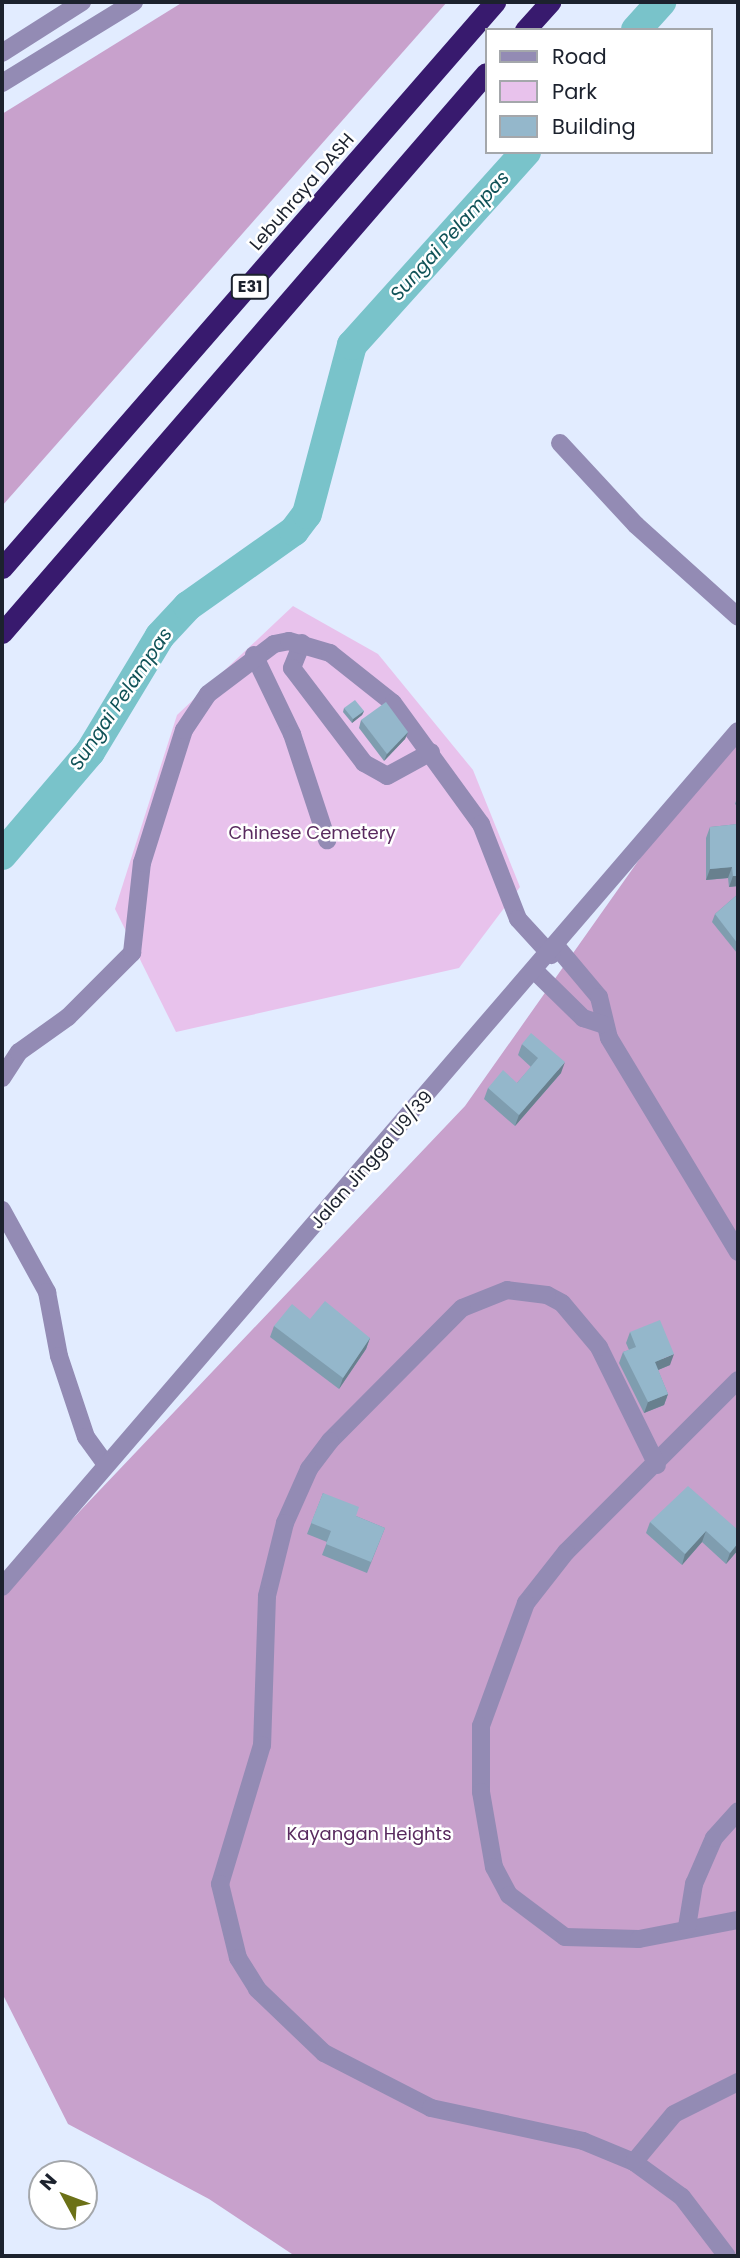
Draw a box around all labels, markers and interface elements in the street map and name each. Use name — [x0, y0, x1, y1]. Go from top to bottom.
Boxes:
legend — [484, 28, 712, 154]
text: Road — [552, 42, 607, 71]
text: Park — [552, 77, 597, 106]
text: Building — [552, 112, 636, 141]
street label: Lebuhraya DASH — [245, 129, 359, 255]
water label: Sungai Pelampas — [386, 166, 514, 306]
road number: E31 — [231, 274, 269, 300]
water label: Sungai Pelampas — [65, 623, 177, 775]
park label: Chinese Cemetery — [228, 822, 396, 844]
street label: Jalan Jingga U9/39 — [306, 1087, 438, 1233]
park label: Kayangan Heights — [286, 1823, 452, 1845]
north arrow — [28, 2160, 98, 2230]
text: N — [33, 2168, 63, 2196]

